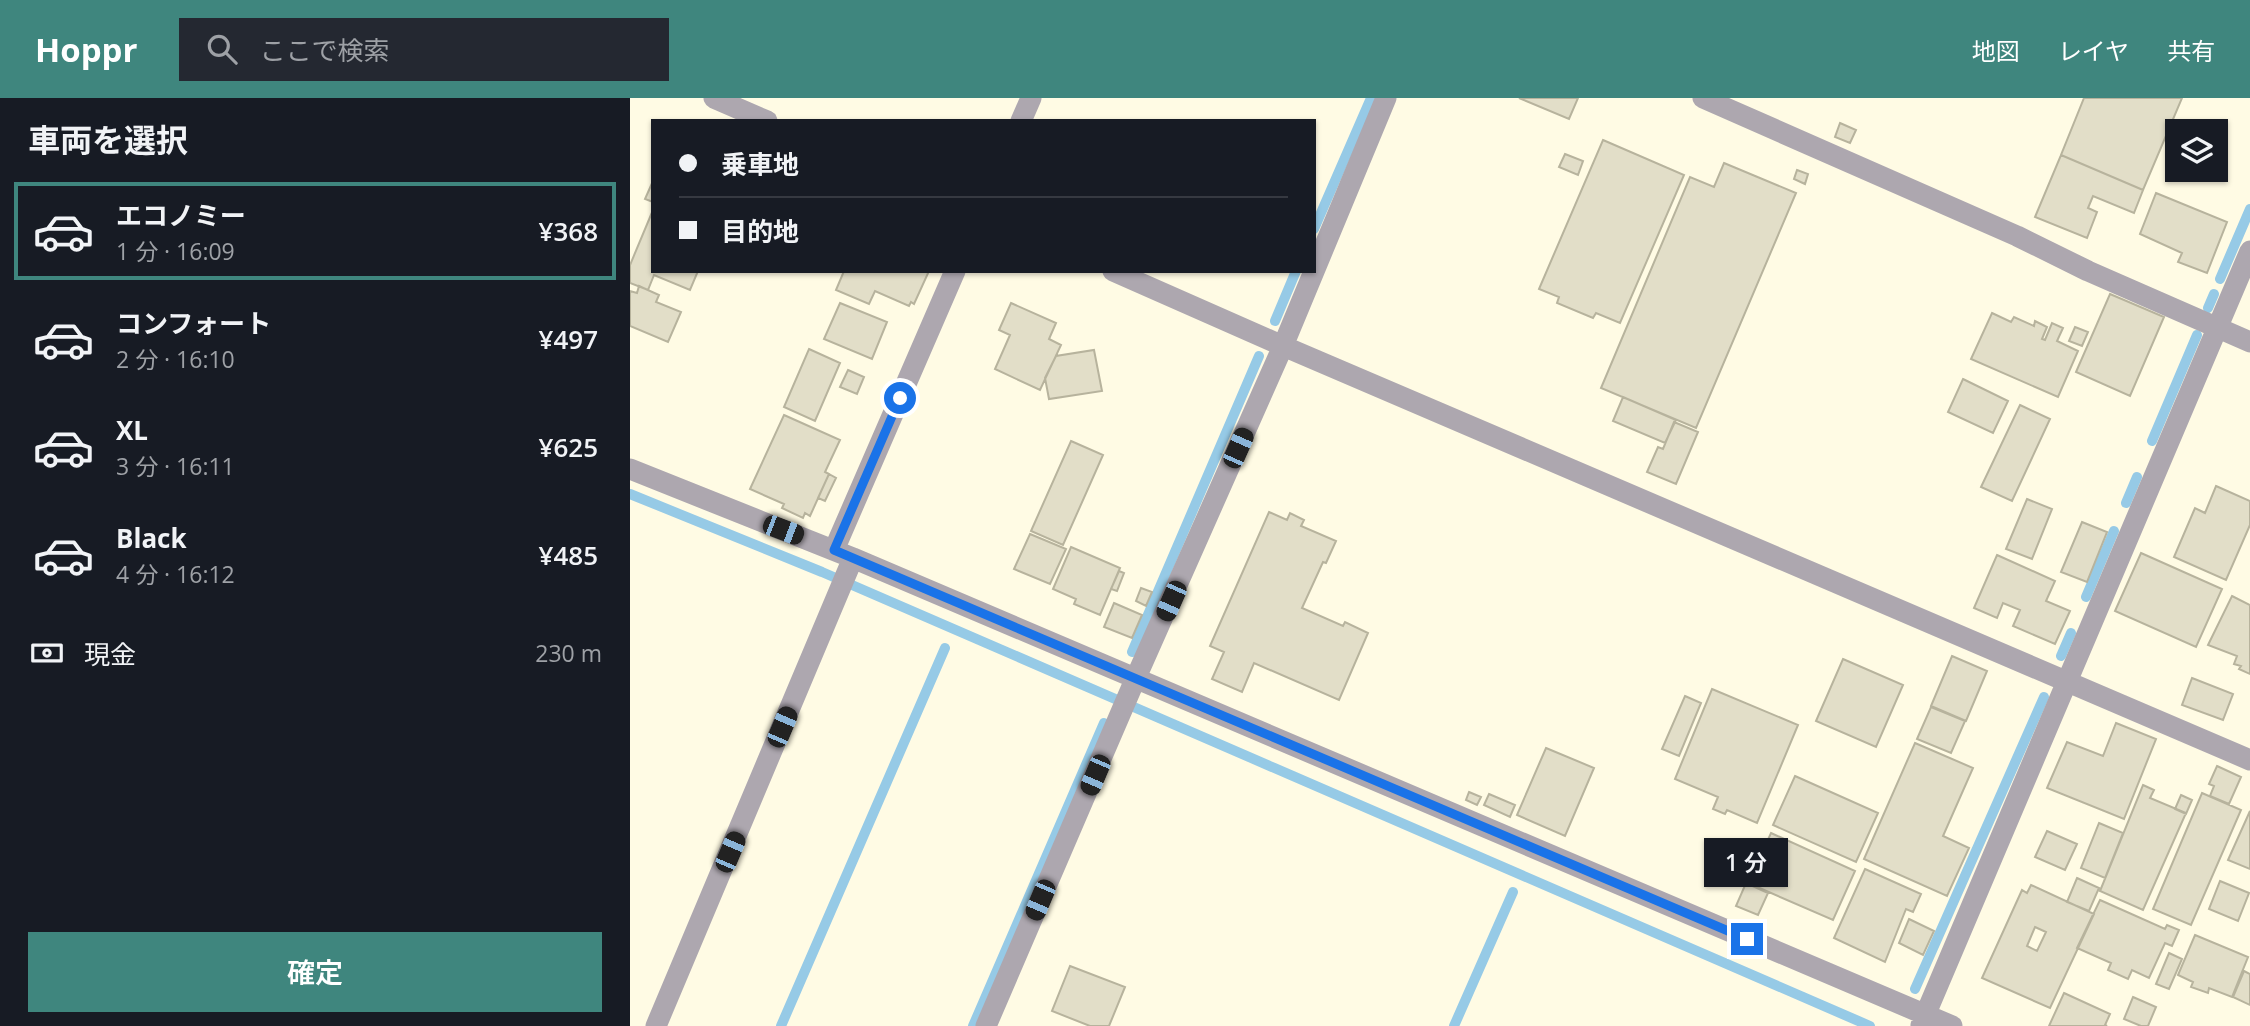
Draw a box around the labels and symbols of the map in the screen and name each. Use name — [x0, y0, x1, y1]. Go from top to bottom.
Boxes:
route start — [884, 382, 916, 414]
car — [1220, 425, 1257, 471]
car — [760, 513, 807, 547]
car — [1153, 578, 1190, 624]
car — [765, 704, 800, 750]
car — [1078, 752, 1113, 798]
car — [713, 829, 748, 875]
callout: 1 分 — [1705, 838, 1789, 886]
car — [1023, 877, 1058, 923]
route end — [1731, 923, 1763, 955]

